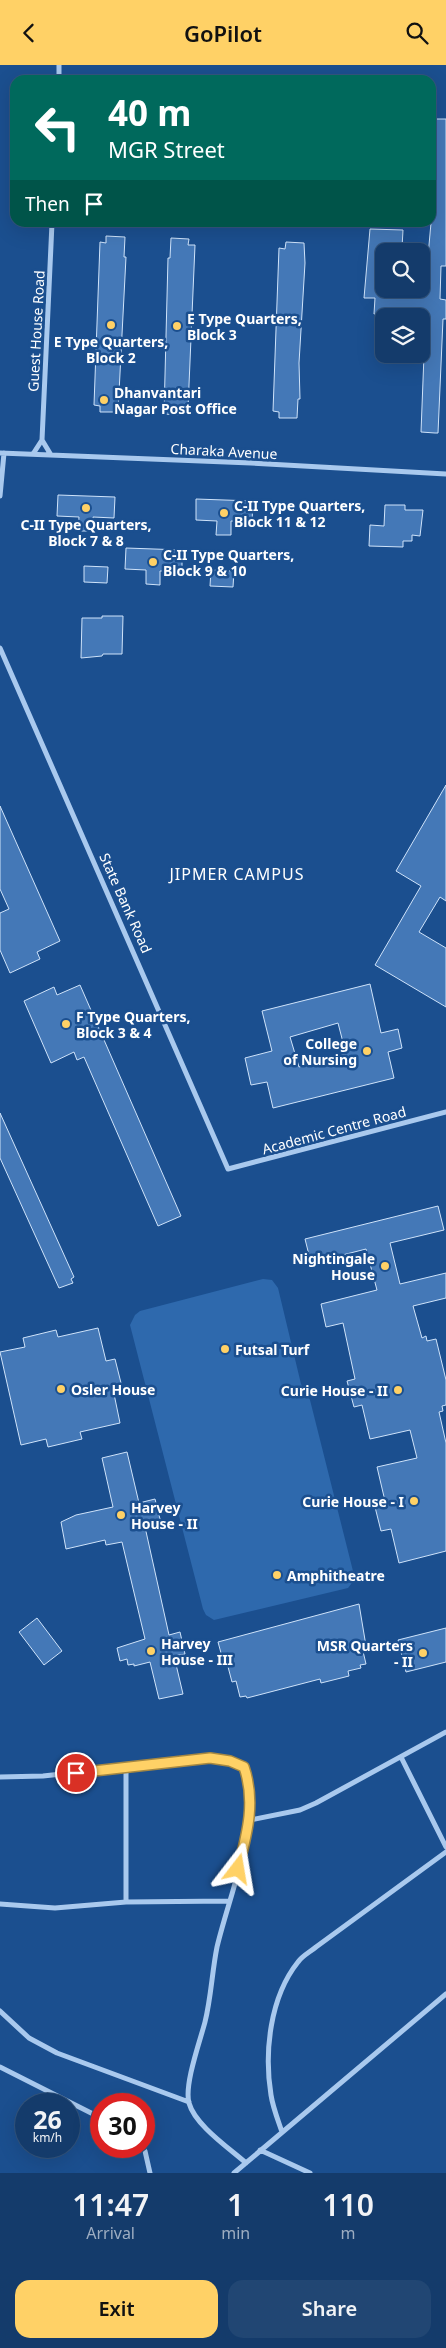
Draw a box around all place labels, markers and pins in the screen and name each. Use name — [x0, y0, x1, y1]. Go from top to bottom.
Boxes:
place label: E Type Quarters, Block 3 — [187, 309, 302, 344]
marker: E Type Quarters, Block 2 — [105, 319, 117, 331]
marker: E Type Quarters, Block 3 — [171, 320, 183, 332]
place label: E Type Quarters, Block 2 — [54, 332, 168, 367]
place label: Dhanvantari Nagar Post Office — [114, 383, 237, 418]
marker: Dhanvantari Nagar Post Office — [98, 394, 110, 406]
place label: C-II Type Quarters, Block 11 & 12 — [234, 496, 365, 531]
marker: C-II Type Quarters, Block 7 & 8 — [80, 502, 92, 514]
marker: C-II Type Quarters, Block 11 & 12 — [218, 507, 230, 519]
place label: C-II Type Quarters, Block 7 & 8 — [20, 515, 152, 550]
place label: C-II Type Quarters, Block 9 & 10 — [163, 545, 294, 580]
marker: C-II Type Quarters, Block 9 & 10 — [147, 556, 159, 568]
place label: F Type Quarters, Block 3 & 4 — [76, 1007, 191, 1042]
marker: F Type Quarters, Block 3 & 4 — [60, 1018, 72, 1030]
place label: College of Nursing — [283, 1034, 357, 1069]
marker: College of Nursing — [361, 1045, 373, 1057]
place label: Nightingale House — [292, 1249, 375, 1284]
marker: Nightingale House — [379, 1260, 391, 1272]
place label: Futsal Turf — [235, 1340, 311, 1359]
marker: Futsal Turf — [219, 1343, 231, 1355]
place label: Osler House — [71, 1380, 155, 1399]
place label: Curie House - II — [281, 1381, 388, 1400]
marker: Osler House — [55, 1383, 67, 1395]
marker: Curie House - II — [392, 1384, 404, 1396]
place label: Curie House - I — [302, 1492, 404, 1511]
marker: Curie House - I — [408, 1495, 420, 1507]
place label: Harvey House - II — [131, 1498, 198, 1533]
marker: Harvey House - II — [115, 1509, 127, 1521]
place label: Amphitheatre — [287, 1566, 385, 1585]
marker: Amphitheatre — [271, 1569, 283, 1581]
place label: Harvey House - III — [161, 1634, 233, 1669]
place label: MSR Quarters - II — [317, 1636, 413, 1671]
marker: Harvey House - III — [145, 1645, 157, 1657]
marker: MSR Quarters - II — [417, 1647, 429, 1659]
pin — [55, 1752, 97, 1794]

